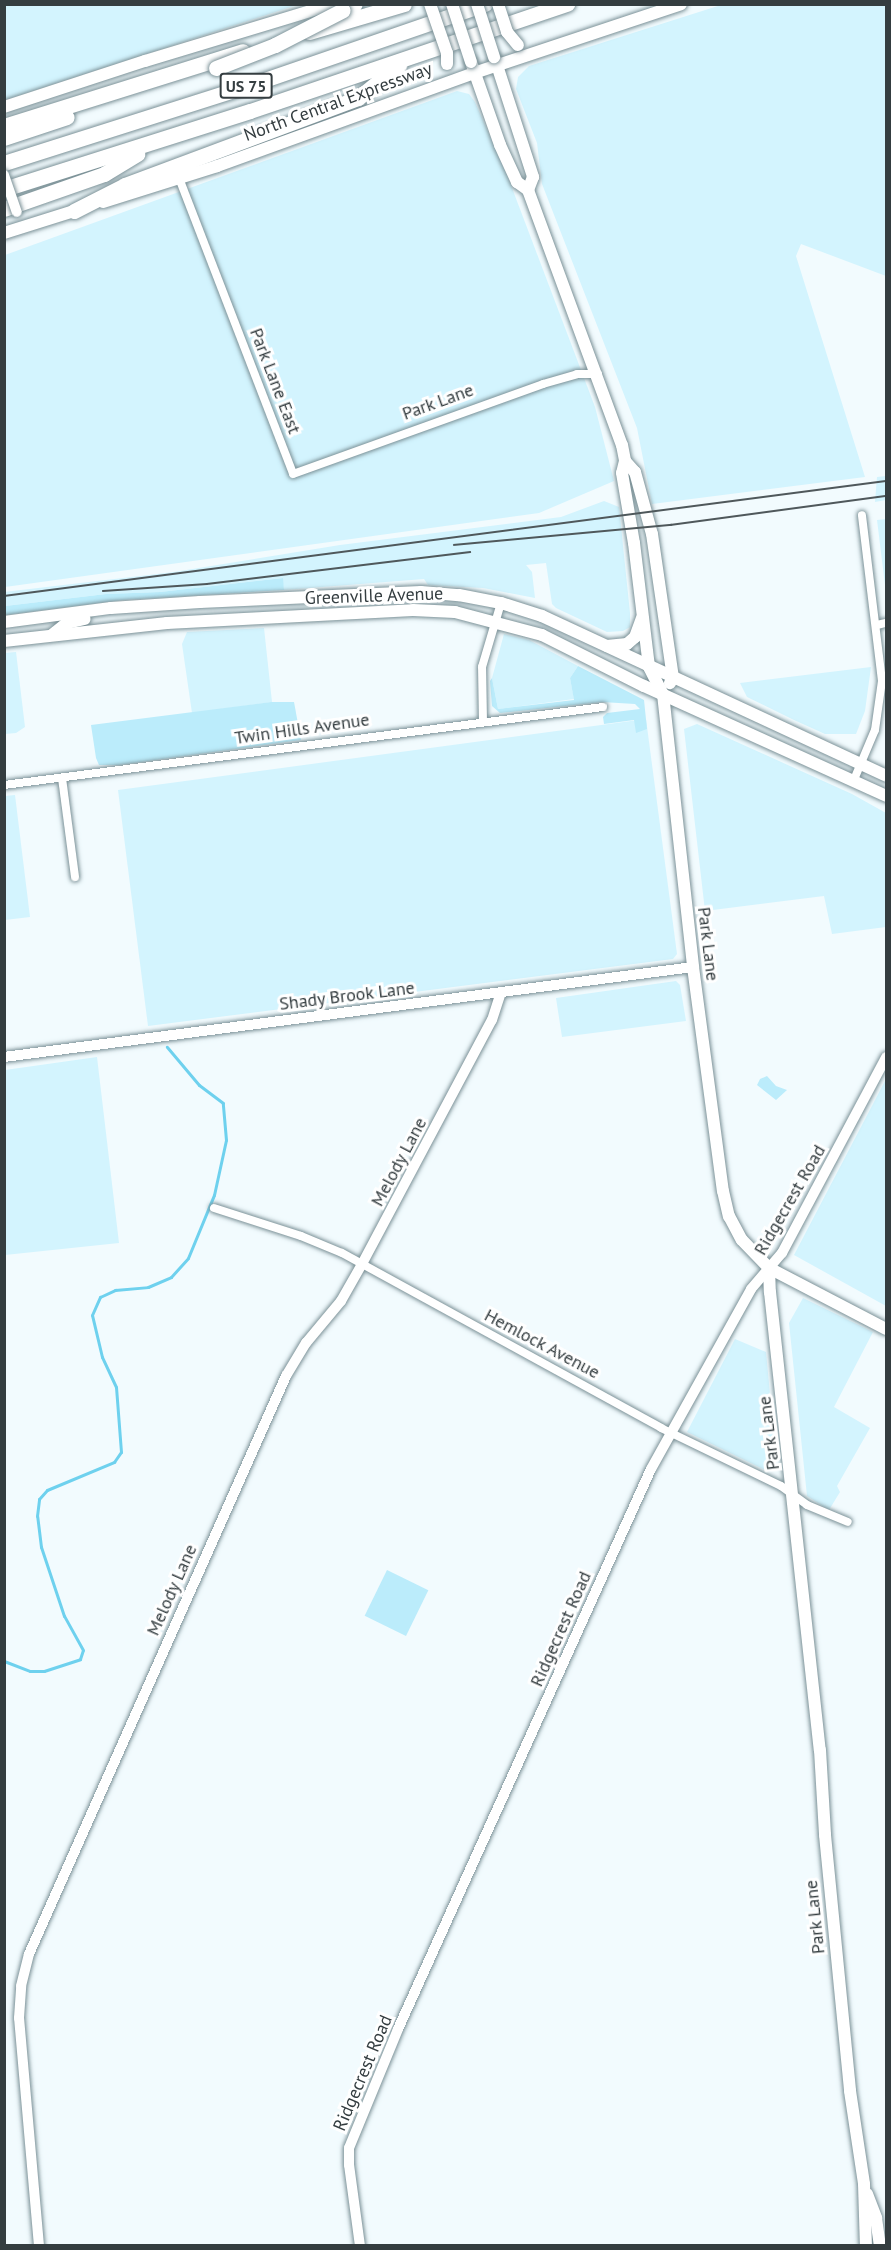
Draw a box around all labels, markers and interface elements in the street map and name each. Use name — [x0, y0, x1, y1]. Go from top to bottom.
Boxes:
street label: North Central Expressway — [241, 58, 435, 146]
road number: US 75 — [219, 73, 273, 99]
street label: Park Lane East — [245, 325, 305, 437]
street label: Park Lane — [399, 379, 477, 425]
street label: Greenville Avenue — [304, 583, 444, 609]
street label: Twin Hills Avenue — [233, 709, 371, 749]
street label: Park Lane — [693, 906, 723, 982]
street label: Shady Brook Lane — [277, 977, 417, 1015]
street label: Melody Lane — [366, 1114, 432, 1210]
street label: Ridgecrest Road — [750, 1141, 830, 1259]
street label: Hemlock Avenue — [480, 1304, 604, 1384]
street label: Park Lane — [754, 1395, 784, 1471]
street label: Melody Lane — [142, 1541, 202, 1639]
street label: Ridgecrest Road — [526, 1568, 596, 1690]
street label: Park Lane — [800, 1879, 830, 1955]
street label: Ridgecrest Road — [329, 2012, 397, 2134]

